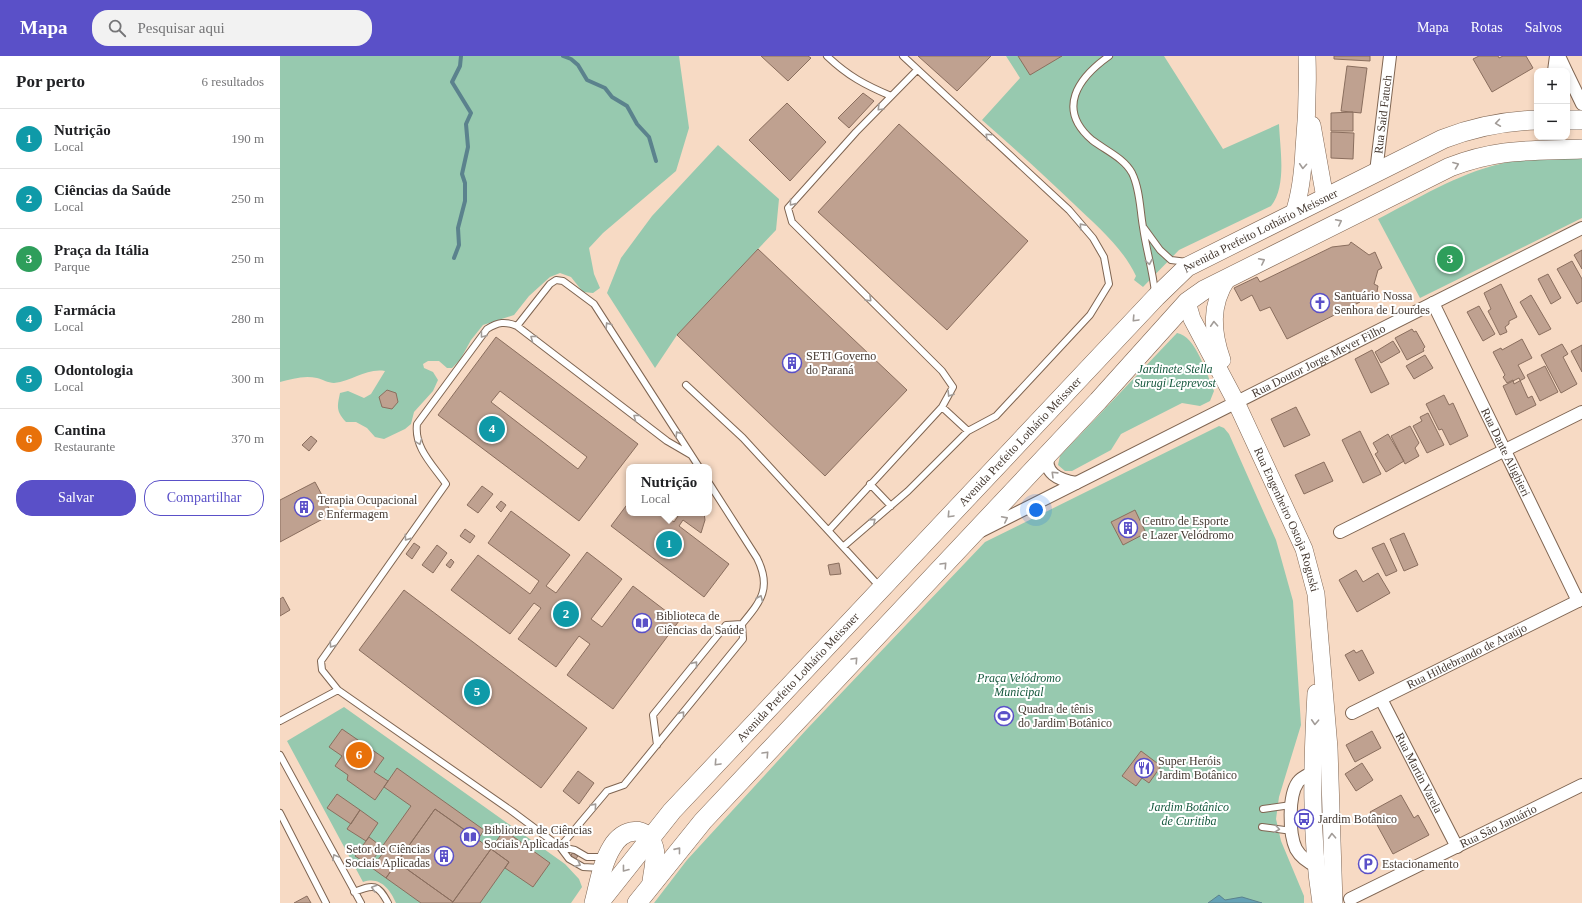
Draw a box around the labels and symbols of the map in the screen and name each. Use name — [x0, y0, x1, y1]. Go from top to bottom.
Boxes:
street label: Rua Said Fatuch — [1371, 74, 1395, 155]
one-way arrow — [877, 103, 885, 111]
one-way arrow — [1495, 118, 1501, 127]
one-way arrow — [985, 133, 993, 140]
one-way arrow — [1452, 161, 1459, 169]
one-way arrow — [1298, 163, 1307, 169]
street label: Avenida Prefeito Lothário Meissner — [1179, 186, 1340, 275]
one-way arrow — [790, 199, 797, 206]
one-way arrow — [1335, 220, 1343, 227]
one-way arrow — [1080, 223, 1087, 230]
pin: 3 — [1437, 244, 1463, 274]
one-way arrow — [1257, 258, 1265, 266]
one-way arrow — [1145, 259, 1153, 265]
place label: Santuário Nossa Senhora de Lourdes — [1334, 289, 1430, 317]
church icon: Santuário Nossa Senhora de Lourdes — [1309, 292, 1331, 314]
one-way arrow — [864, 295, 872, 302]
one-way arrow — [1133, 314, 1140, 322]
one-way arrow — [1210, 321, 1219, 327]
street label: Rua Doutor Jorge Meyer Filho — [1249, 321, 1388, 400]
one-way arrow — [606, 322, 613, 329]
one-way arrow — [481, 330, 488, 337]
one-way arrow — [530, 336, 537, 343]
place label: SETI Governo do Paraná — [806, 349, 876, 377]
building icon: SETI Governo do Paraná — [781, 352, 803, 374]
park label: Jardinete Stella Surugi Leprevost — [1134, 362, 1217, 390]
street label: Avenida Prefeito Lothário Meissner — [956, 374, 1084, 509]
one-way arrow — [947, 390, 954, 397]
street label: Rua Dante Alighieri — [1478, 406, 1533, 499]
pin: 4 — [479, 414, 505, 444]
one-way arrow — [633, 415, 640, 422]
one-way arrow — [675, 431, 683, 438]
one-way arrow — [414, 439, 422, 446]
street label: Rua Engenheiro Ostoja Roguski — [1251, 445, 1322, 594]
one-way arrow — [1051, 471, 1059, 479]
place label: Terapia Ocupacional e Enfermagem — [318, 493, 418, 521]
building icon: Terapia Ocupacional e Enfermagem — [293, 496, 315, 518]
your location — [1026, 500, 1046, 520]
one-way arrow — [948, 510, 955, 518]
place label: Centro de Esporte e Lazer Velódromo — [1142, 514, 1234, 542]
one-way arrow — [1000, 516, 1008, 524]
building icon: Centro de Esporte e Lazer Velódromo — [1117, 517, 1139, 539]
one-way arrow — [869, 518, 876, 525]
pin: 1 — [656, 529, 682, 559]
one-way arrow — [405, 534, 412, 541]
one-way arrow — [939, 562, 947, 570]
one-way arrow — [756, 594, 764, 601]
pin: 2 — [553, 599, 579, 629]
place label: Biblioteca de Ciências da Saúde — [656, 609, 744, 637]
street label: Avenida Prefeito Lothário Meissner — [734, 610, 862, 745]
library icon: Biblioteca de Ciências da Saúde — [631, 612, 653, 634]
street label: Rua Hildebrando de Araújo — [1404, 620, 1529, 692]
one-way arrow — [330, 640, 337, 647]
one-way arrow — [850, 657, 857, 664]
one-way arrow — [690, 662, 697, 669]
park label: Praça Velódromo Municipal — [976, 671, 1061, 699]
pin: 5 — [464, 677, 490, 707]
place label: Quadra de tênis do Jardim Botânico — [1018, 702, 1112, 730]
sports icon: Quadra de tênis do Jardim Botânico — [993, 705, 1015, 727]
one-way arrow — [677, 711, 684, 718]
one-way arrow — [1310, 719, 1319, 725]
street label: Rua Martin Varela — [1392, 730, 1446, 816]
pin: 6 — [346, 740, 372, 770]
one-way arrow — [761, 751, 768, 759]
place label: Super Heróis Jardim Botânico — [1158, 754, 1237, 782]
restaurant icon: Super Heróis Jardim Botânico — [1133, 757, 1155, 779]
one-way arrow — [714, 758, 722, 766]
park label: Jardim Botânico de Curitiba — [1149, 800, 1229, 828]
street label: Rua São Januário — [1457, 801, 1539, 851]
one-way arrow — [589, 804, 596, 811]
bus stop icon: Jardim Botânico — [1293, 808, 1315, 830]
place label: Jardim Botânico — [1318, 812, 1397, 826]
place label: Biblioteca de Ciências Sociais Aplicadas — [484, 823, 592, 851]
one-way arrow — [1274, 824, 1280, 833]
library icon: Biblioteca de Ciências Sociais Aplicadas — [459, 826, 481, 848]
one-way arrow — [1328, 833, 1337, 839]
place label: Setor de Ciências Sociais Aplicadas — [345, 842, 430, 870]
building icon: Setor de Ciências Sociais Aplicadas — [433, 845, 455, 867]
one-way arrow — [673, 848, 680, 855]
parking icon: Estacionamento — [1357, 853, 1379, 875]
one-way arrow — [332, 854, 340, 861]
place label: Estacionamento — [1382, 857, 1459, 871]
one-way arrow — [574, 859, 582, 867]
one-way arrow — [623, 865, 630, 872]
one-way arrow — [371, 884, 378, 893]

